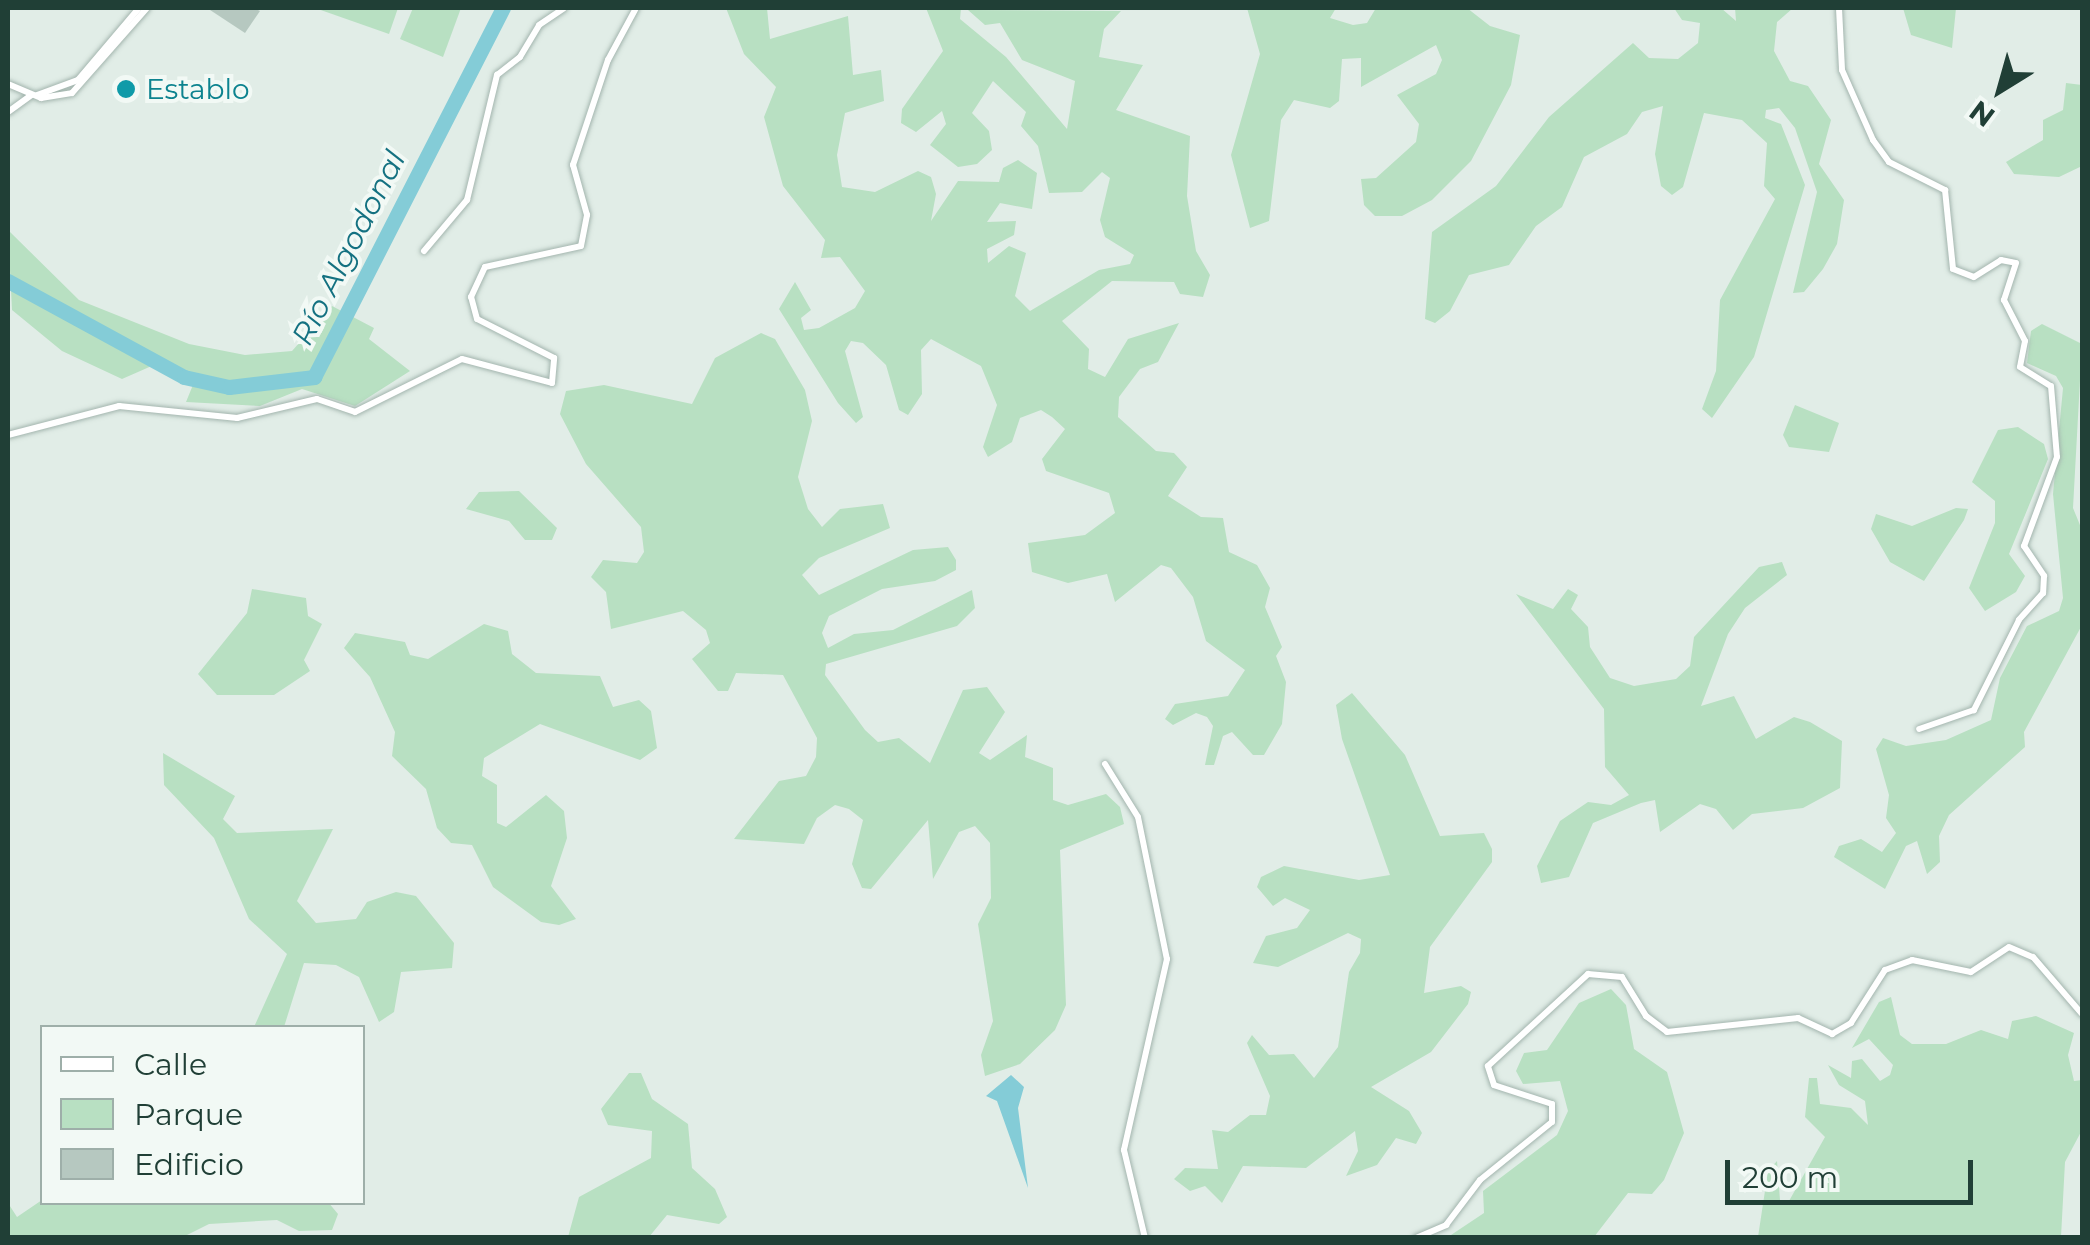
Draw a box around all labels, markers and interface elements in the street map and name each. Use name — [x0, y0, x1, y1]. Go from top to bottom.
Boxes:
north arrow — [1950, 40, 2050, 140]
place label: Establo — [146, 72, 250, 106]
marker: Establo — [115, 78, 137, 100]
text: N — [1963, 94, 2001, 134]
water label: Río Algodonal — [285, 145, 413, 351]
legend — [40, 1025, 365, 1205]
text: Calle — [134, 1046, 207, 1083]
text: Parque — [134, 1096, 243, 1133]
scale bar — [1730, 1140, 1978, 1202]
text: Edificio — [134, 1146, 244, 1183]
text: 200 m — [1742, 1159, 1838, 1196]

